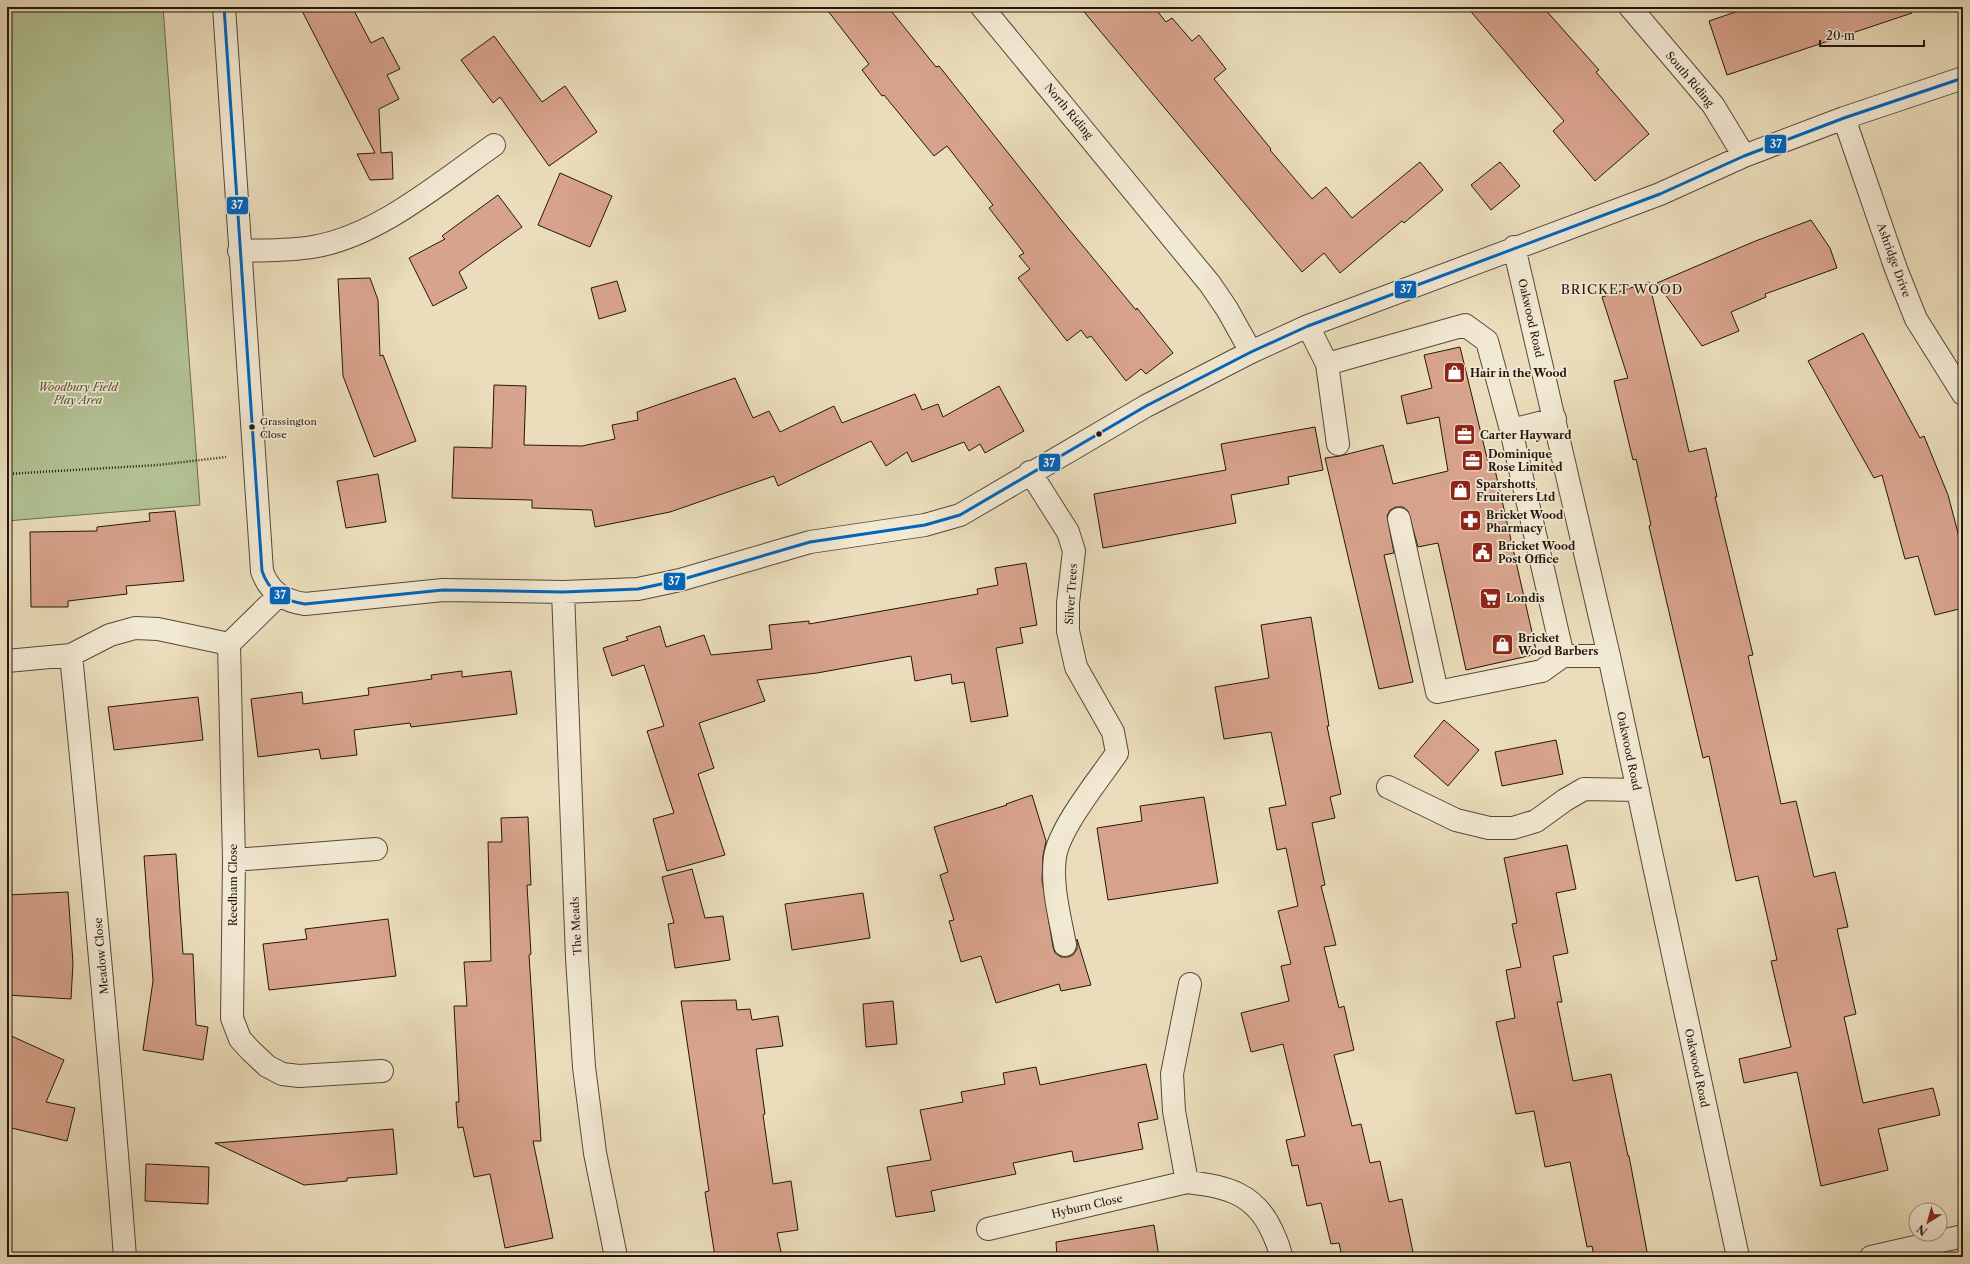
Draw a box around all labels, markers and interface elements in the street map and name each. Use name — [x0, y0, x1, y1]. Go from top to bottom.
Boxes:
scale bar — [1820, 22, 1924, 48]
text: 20 m — [1826, 28, 1855, 43]
street label: South Riding — [1663, 48, 1717, 110]
street label: North Riding — [1042, 80, 1096, 142]
line badge: 37 — [1764, 134, 1787, 154]
text: 37 — [1770, 137, 1782, 151]
line badge: 37 — [226, 196, 249, 215]
text: 37 — [231, 198, 243, 212]
street label: Ashridge Drive — [1874, 220, 1914, 299]
street label: Oakwood Road — [1515, 277, 1547, 359]
line badge: 37 — [1394, 280, 1417, 299]
district label: BRICKET WOOD — [1561, 281, 1683, 297]
text: 37 — [1400, 282, 1412, 296]
shop icon: Hair in the Wood — [1442, 360, 1468, 386]
place label: Hair in the Wood — [1470, 366, 1568, 380]
park label: Woodbury Field Play Area — [38, 380, 119, 407]
place label: Grassington Close — [260, 415, 317, 441]
marker: Grassington Close — [247, 422, 257, 432]
office icon: Carter Hayward — [1452, 422, 1478, 448]
place label: Carter Hayward — [1480, 428, 1572, 442]
unlabelled marker — [1094, 429, 1104, 439]
office icon: Dominique Rose Limited — [1459, 447, 1485, 473]
place label: Dominique Rose Limited — [1488, 447, 1563, 474]
line badge: 37 — [1038, 453, 1061, 472]
text: 37 — [1043, 456, 1055, 470]
shop icon: Sparshotts Fruiterers Ltd — [1448, 477, 1474, 503]
place label: Sparshotts Fruiterers Ltd — [1476, 477, 1556, 504]
pharmacy icon: Bricket Wood Pharmacy — [1457, 508, 1483, 534]
place label: Bricket Wood Pharmacy — [1486, 508, 1564, 535]
public building icon: Bricket Wood Post Office — [1469, 539, 1495, 565]
place label: Bricket Wood Post Office — [1498, 539, 1576, 566]
street label: Silver Trees — [1062, 563, 1080, 625]
line badge: 37 — [663, 572, 686, 591]
text: 37 — [668, 574, 680, 588]
supermarket icon: Londis — [1478, 585, 1504, 611]
line badge: 37 — [269, 586, 291, 605]
text: 37 — [274, 588, 286, 602]
place label: Londis — [1506, 591, 1545, 605]
shop icon: Bricket Wood Barbers — [1490, 631, 1516, 657]
place label: Bricket Wood Barbers — [1517, 631, 1598, 658]
street label: Oakwood Road — [1614, 710, 1644, 792]
street label: Reedham Close — [226, 844, 240, 926]
street label: The Meads — [567, 896, 585, 956]
street label: Meadow Close — [91, 917, 111, 995]
street label: Oakwood Road — [1682, 1027, 1712, 1109]
street label: Hyburn Close — [1050, 1191, 1124, 1221]
north arrow — [1908, 1202, 1948, 1242]
text: N — [1914, 1221, 1930, 1238]

